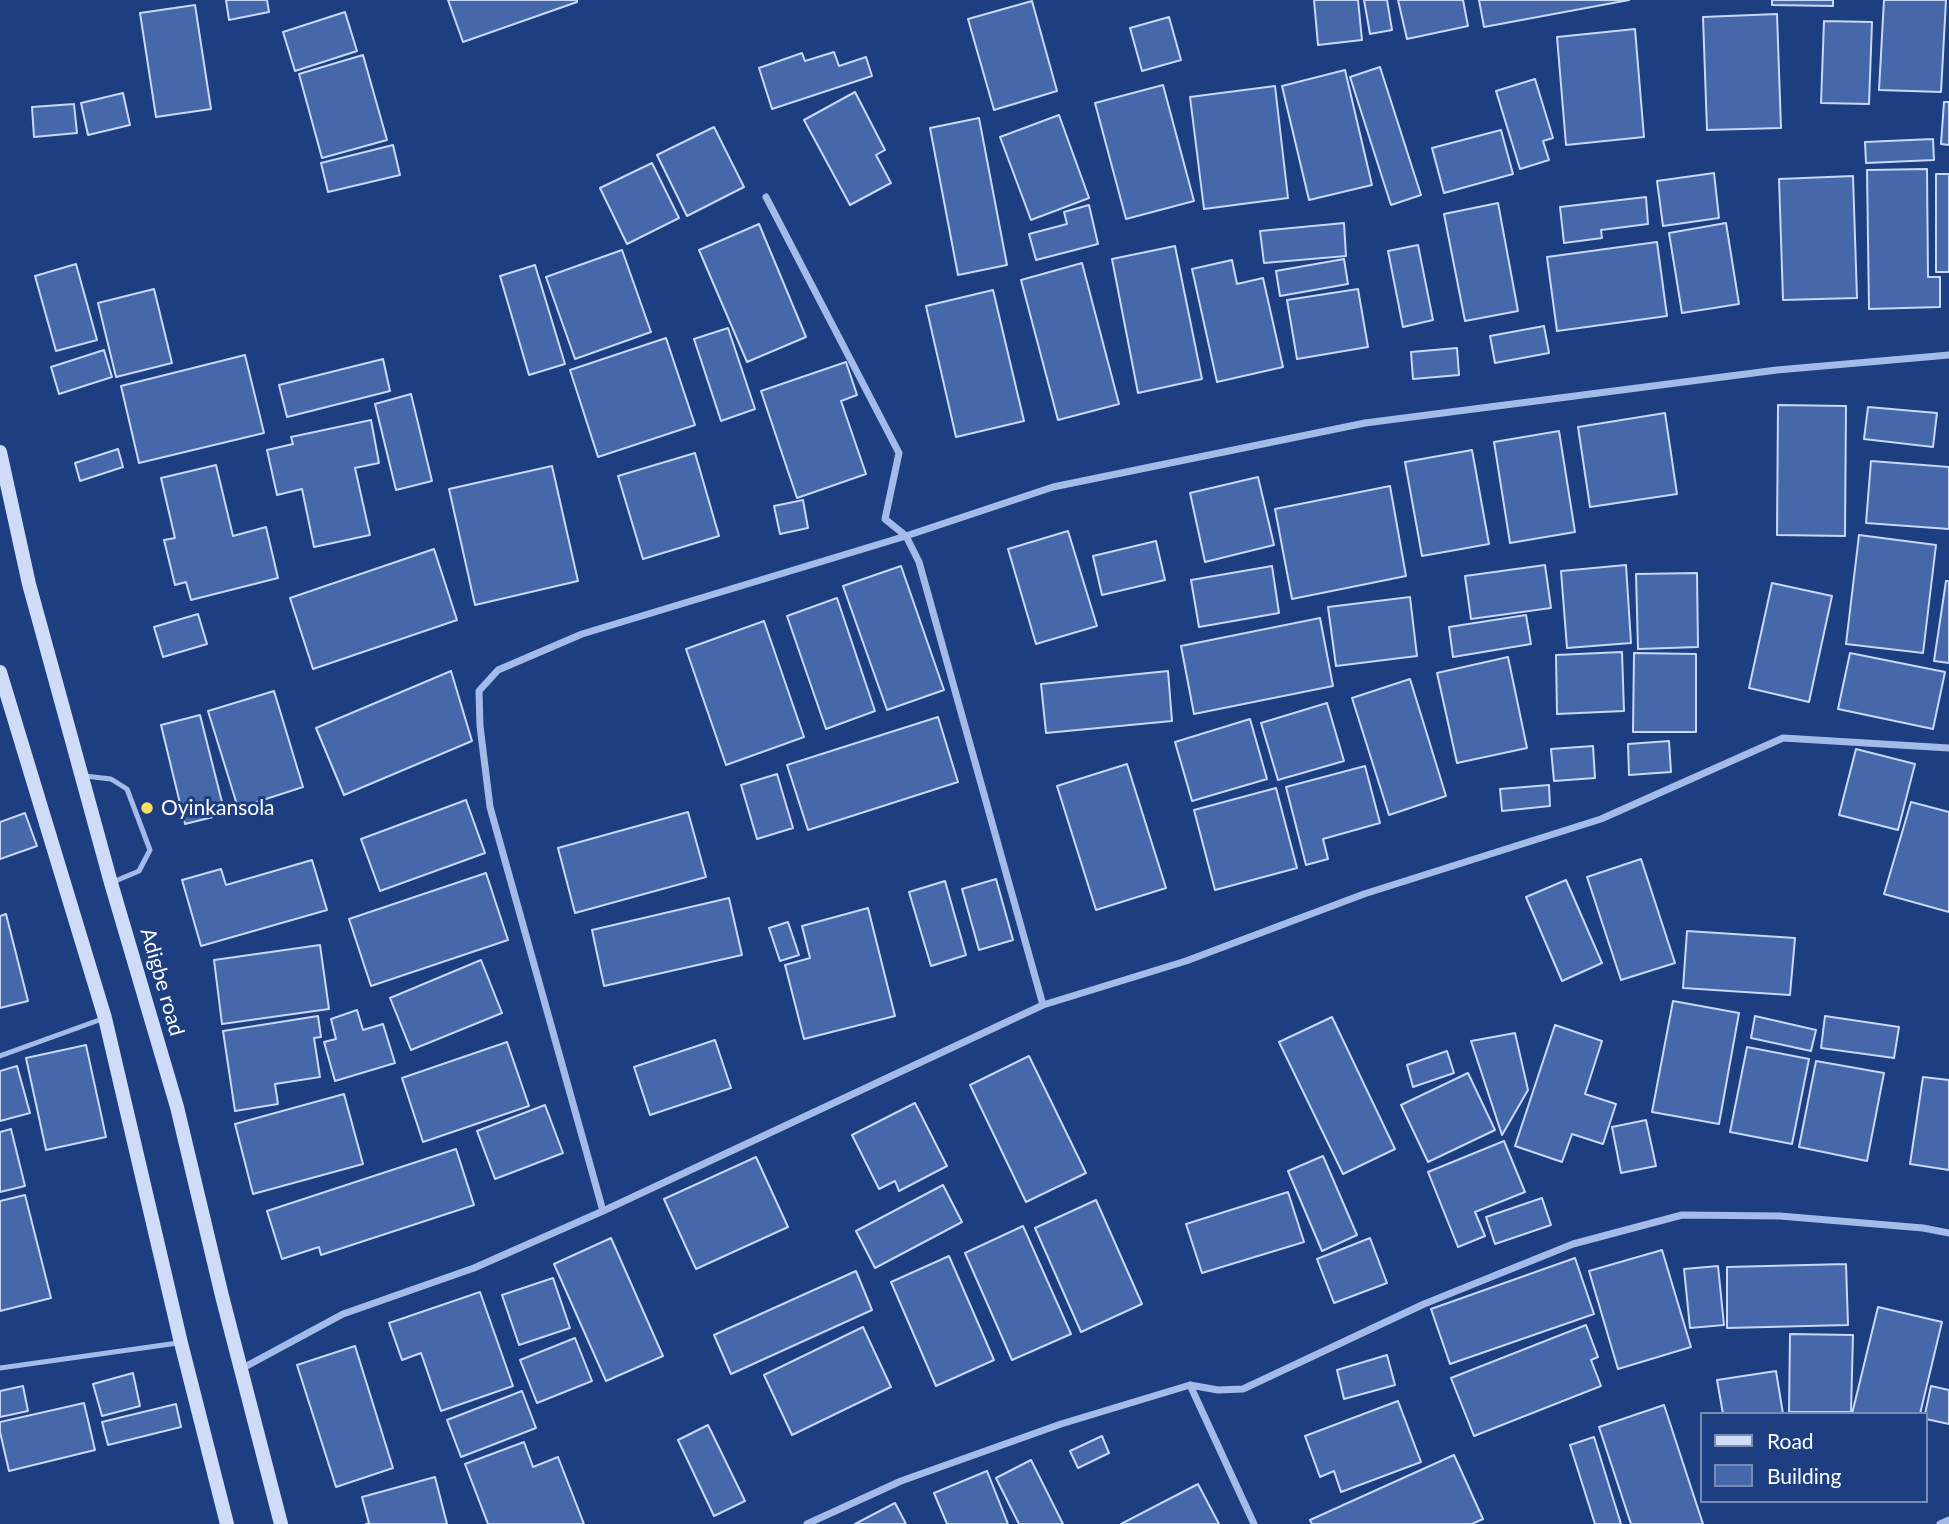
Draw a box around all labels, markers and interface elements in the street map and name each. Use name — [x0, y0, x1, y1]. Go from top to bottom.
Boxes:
place label: Oyinkansola — [161, 795, 275, 821]
marker: Oyinkansola — [139, 800, 155, 816]
street label: Adigbe road — [135, 925, 189, 1039]
legend — [1700, 1412, 1928, 1503]
text: Road — [1767, 1428, 1814, 1453]
text: Building — [1767, 1463, 1842, 1488]

